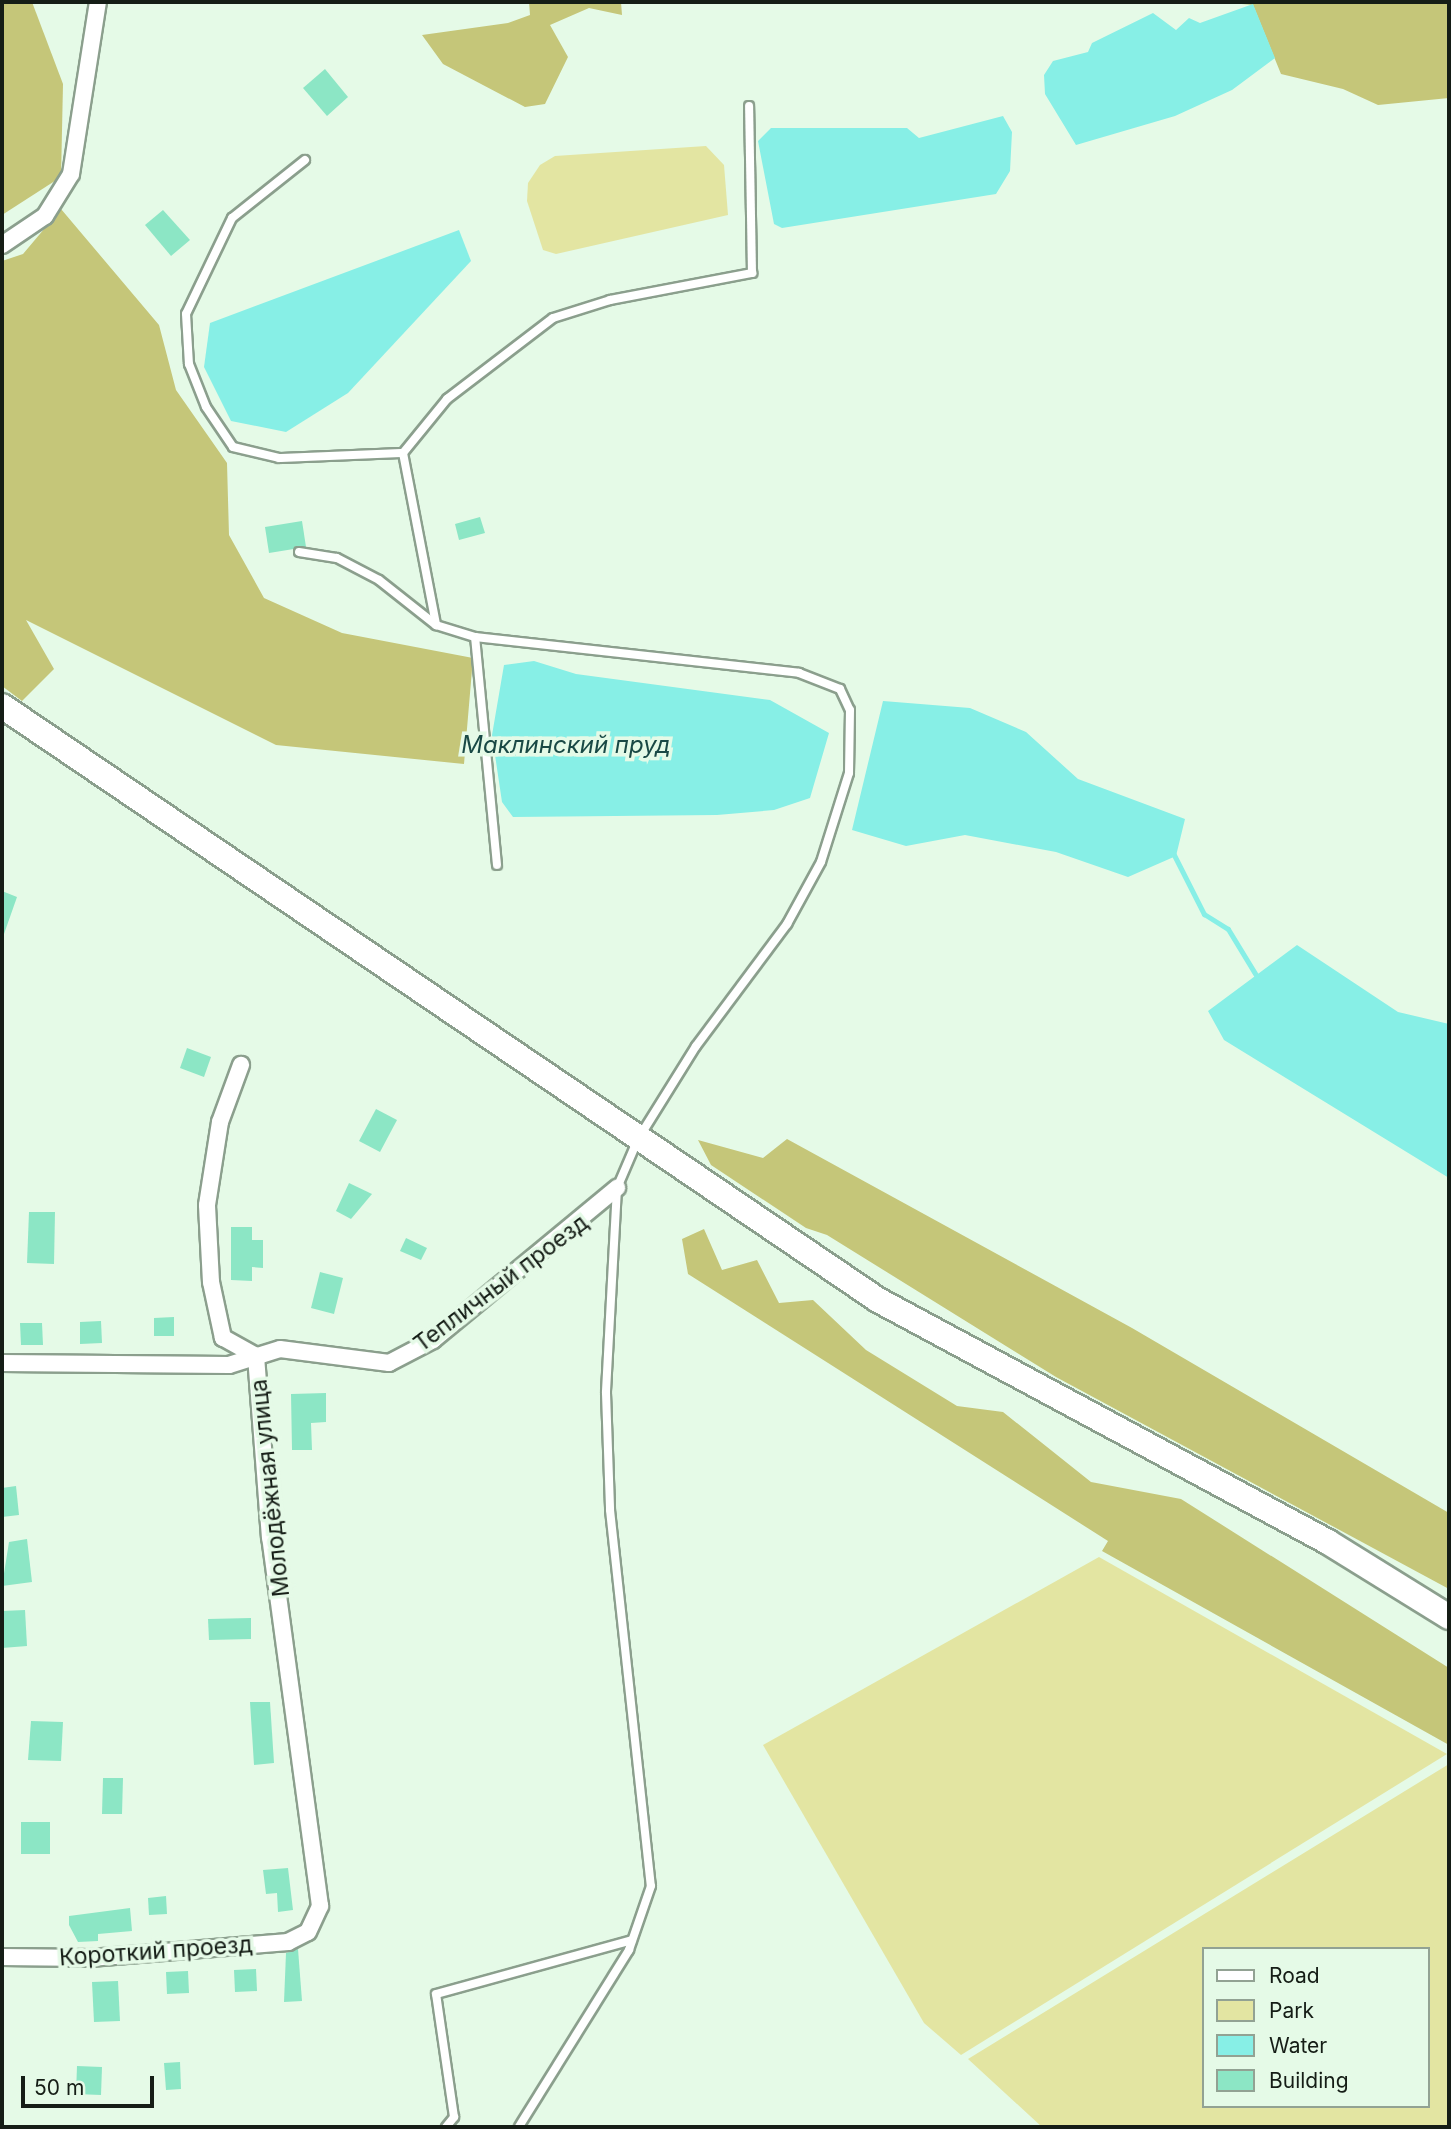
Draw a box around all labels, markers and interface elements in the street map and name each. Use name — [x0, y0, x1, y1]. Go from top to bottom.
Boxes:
water label: Маклинский пруд — [461, 731, 671, 759]
street label: Тепличный проезд — [408, 1208, 594, 1358]
street label: Молодёжная улица — [245, 1378, 295, 1598]
street label: Короткий проезд — [58, 1930, 254, 1972]
legend — [1202, 1947, 1430, 2108]
text: Road — [1269, 1963, 1320, 1988]
text: Park — [1269, 1998, 1314, 2023]
text: Water — [1269, 2033, 1327, 2058]
scale bar — [24, 2062, 158, 2106]
text: Building — [1269, 2068, 1349, 2093]
text: 50 m — [34, 2075, 84, 2100]

